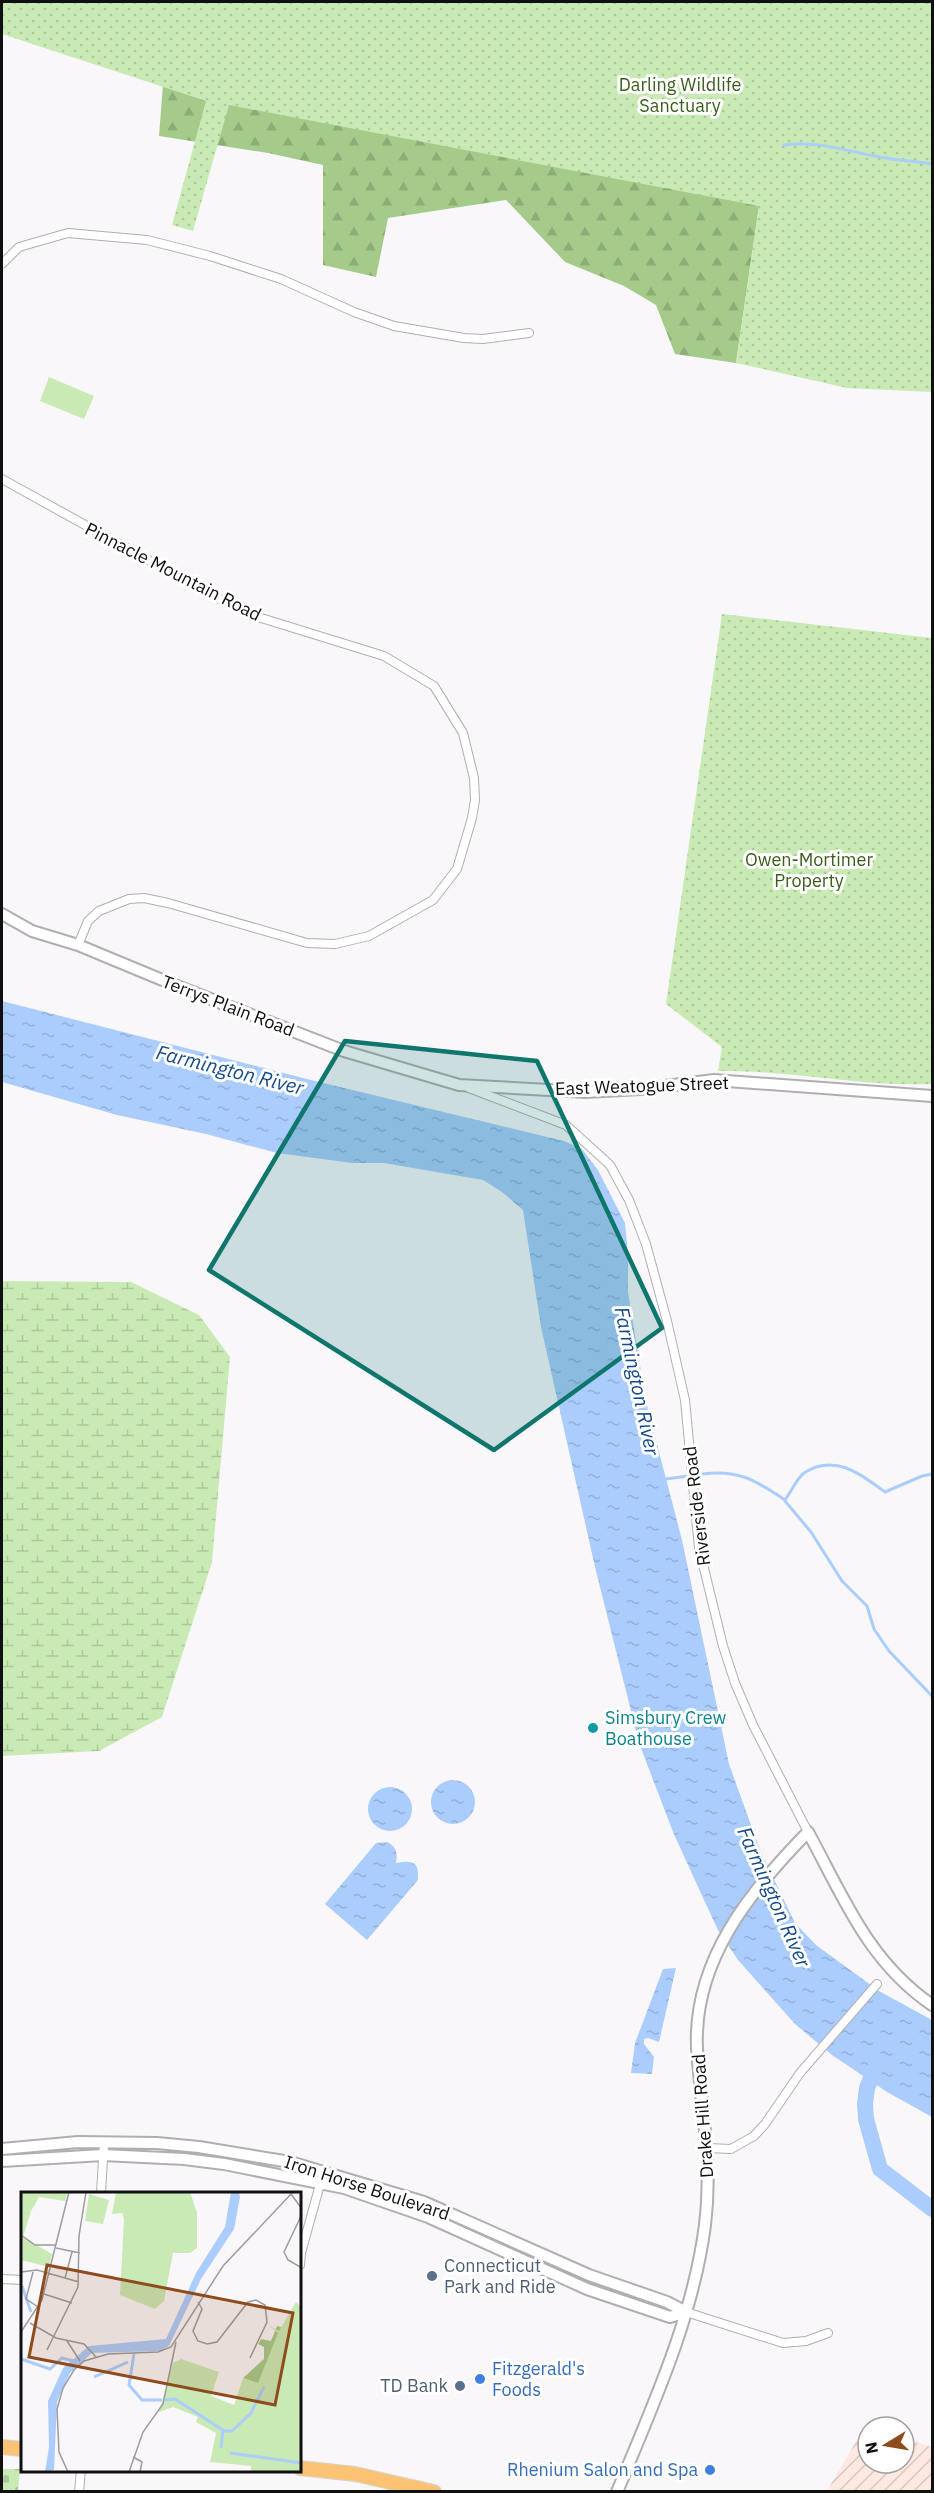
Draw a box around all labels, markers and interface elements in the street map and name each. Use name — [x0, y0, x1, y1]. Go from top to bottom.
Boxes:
park label: Darling Wildlife Sanctuary — [619, 73, 741, 117]
street label: Pinnacle Mountain Road — [81, 517, 265, 626]
park label: Owen-Mortimer Property — [745, 848, 873, 892]
street label: Terrys Plain Road — [159, 970, 298, 1041]
water label: Farmington River — [154, 1038, 307, 1101]
street label: East Weatogue Street — [555, 1071, 729, 1100]
water label: Farmington River — [609, 1304, 667, 1458]
street label: Riverside Road — [678, 1445, 715, 1567]
place label: Simsbury Crew Boathouse — [605, 1706, 727, 1750]
marker: Simsbury Crew Boathouse — [586, 1721, 600, 1735]
water label: Farmington River — [731, 1822, 818, 1972]
street label: Drake Hill Road — [687, 2053, 718, 2179]
street label: Iron Horse Boulevard — [282, 2150, 453, 2225]
inset map — [21, 2192, 302, 2472]
place label: Connecticut Park and Ride — [444, 2254, 556, 2298]
marker: Connecticut Park and Ride — [425, 2269, 439, 2283]
place label: Fitzgerald's Foods — [492, 2357, 585, 2401]
marker: Fitzgerald's Foods — [473, 2372, 487, 2386]
place label: TD Bank — [380, 2374, 449, 2397]
marker: TD Bank — [453, 2379, 467, 2393]
north arrow — [856, 2415, 916, 2475]
text: N — [860, 2440, 882, 2455]
place label: Rhenium Salon and Spa — [507, 2458, 698, 2481]
marker: Rhenium Salon and Spa — [703, 2463, 717, 2477]

